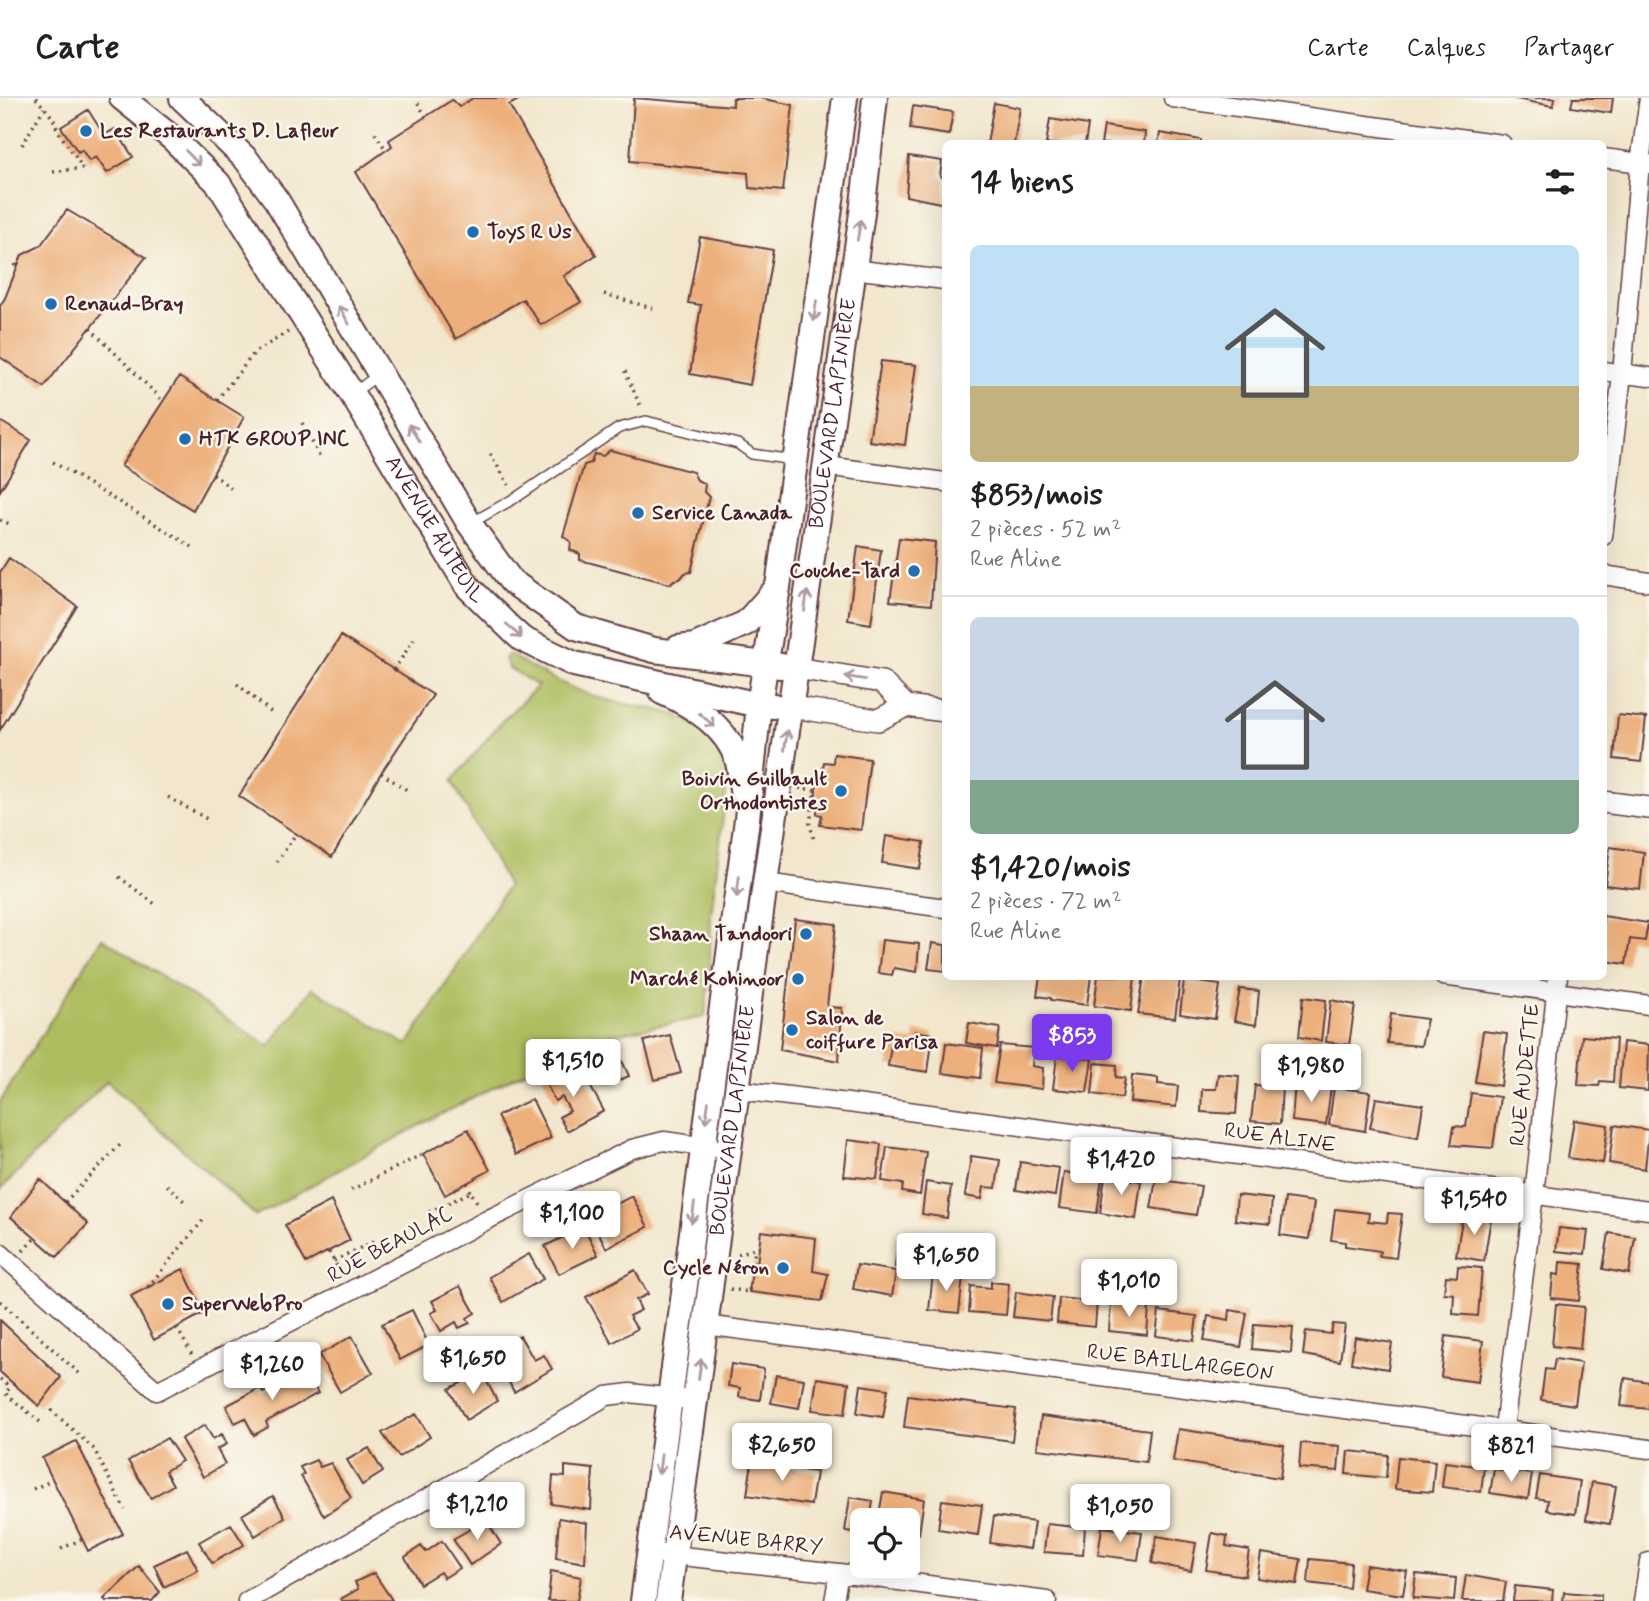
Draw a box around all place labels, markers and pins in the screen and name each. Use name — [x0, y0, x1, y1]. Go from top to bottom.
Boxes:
place label: Les Restaurants D. Lafleur — [100, 117, 339, 145]
marker: Les Restaurants D. Lafleur — [78, 123, 94, 139]
place label: Toys R Us — [487, 218, 572, 246]
marker: Toys R Us — [465, 224, 481, 240]
place label: Renaud-Bray — [65, 290, 184, 318]
marker: Renaud-Bray — [43, 296, 59, 312]
place label: HTK GROUP INC — [199, 425, 350, 453]
marker: HTK GROUP INC — [177, 431, 193, 447]
place label: Service Canada — [652, 499, 793, 527]
marker: Service Canada — [630, 505, 646, 521]
place label: Couche-Tard — [789, 557, 900, 585]
marker: Couche-Tard — [906, 563, 922, 579]
place label: Boivin Guilbault Orthodontistes — [682, 765, 828, 817]
marker: Boivin Guilbault Orthodontistes — [833, 783, 849, 799]
place label: Shaan Tandoori — [649, 920, 792, 948]
marker: Shaan Tandoori — [798, 926, 814, 942]
place label: Marché Kohinoor — [630, 965, 784, 993]
marker: Marché Kohinoor — [790, 971, 806, 987]
place label: Salon de coiffure Parisa — [806, 1004, 939, 1056]
pin: $853 — [1031, 1014, 1113, 1074]
marker: Salon de coiffure Parisa — [784, 1022, 800, 1038]
pin: $1,510 — [516, 1040, 630, 1099]
pin: $1,980 — [1254, 1044, 1368, 1104]
pin: $1,420 — [1064, 1138, 1178, 1197]
pin: $1,540 — [1417, 1178, 1531, 1237]
pin: $1,100 — [515, 1192, 629, 1251]
pin: $1,650 — [889, 1234, 1003, 1293]
place label: Cycle Néron — [663, 1254, 769, 1282]
marker: Cycle Néron — [775, 1260, 791, 1276]
pin: $1,010 — [1072, 1260, 1186, 1319]
place label: SuperWebPro — [182, 1290, 303, 1318]
marker: SuperWebPro — [160, 1296, 176, 1312]
pin: $1,650 — [416, 1336, 530, 1396]
pin: $1,260 — [215, 1342, 329, 1402]
pin: $2,650 — [725, 1424, 839, 1483]
pin: $821 — [1470, 1424, 1552, 1484]
pin: $1,210 — [420, 1482, 534, 1542]
pin: $1,050 — [1063, 1484, 1177, 1544]

